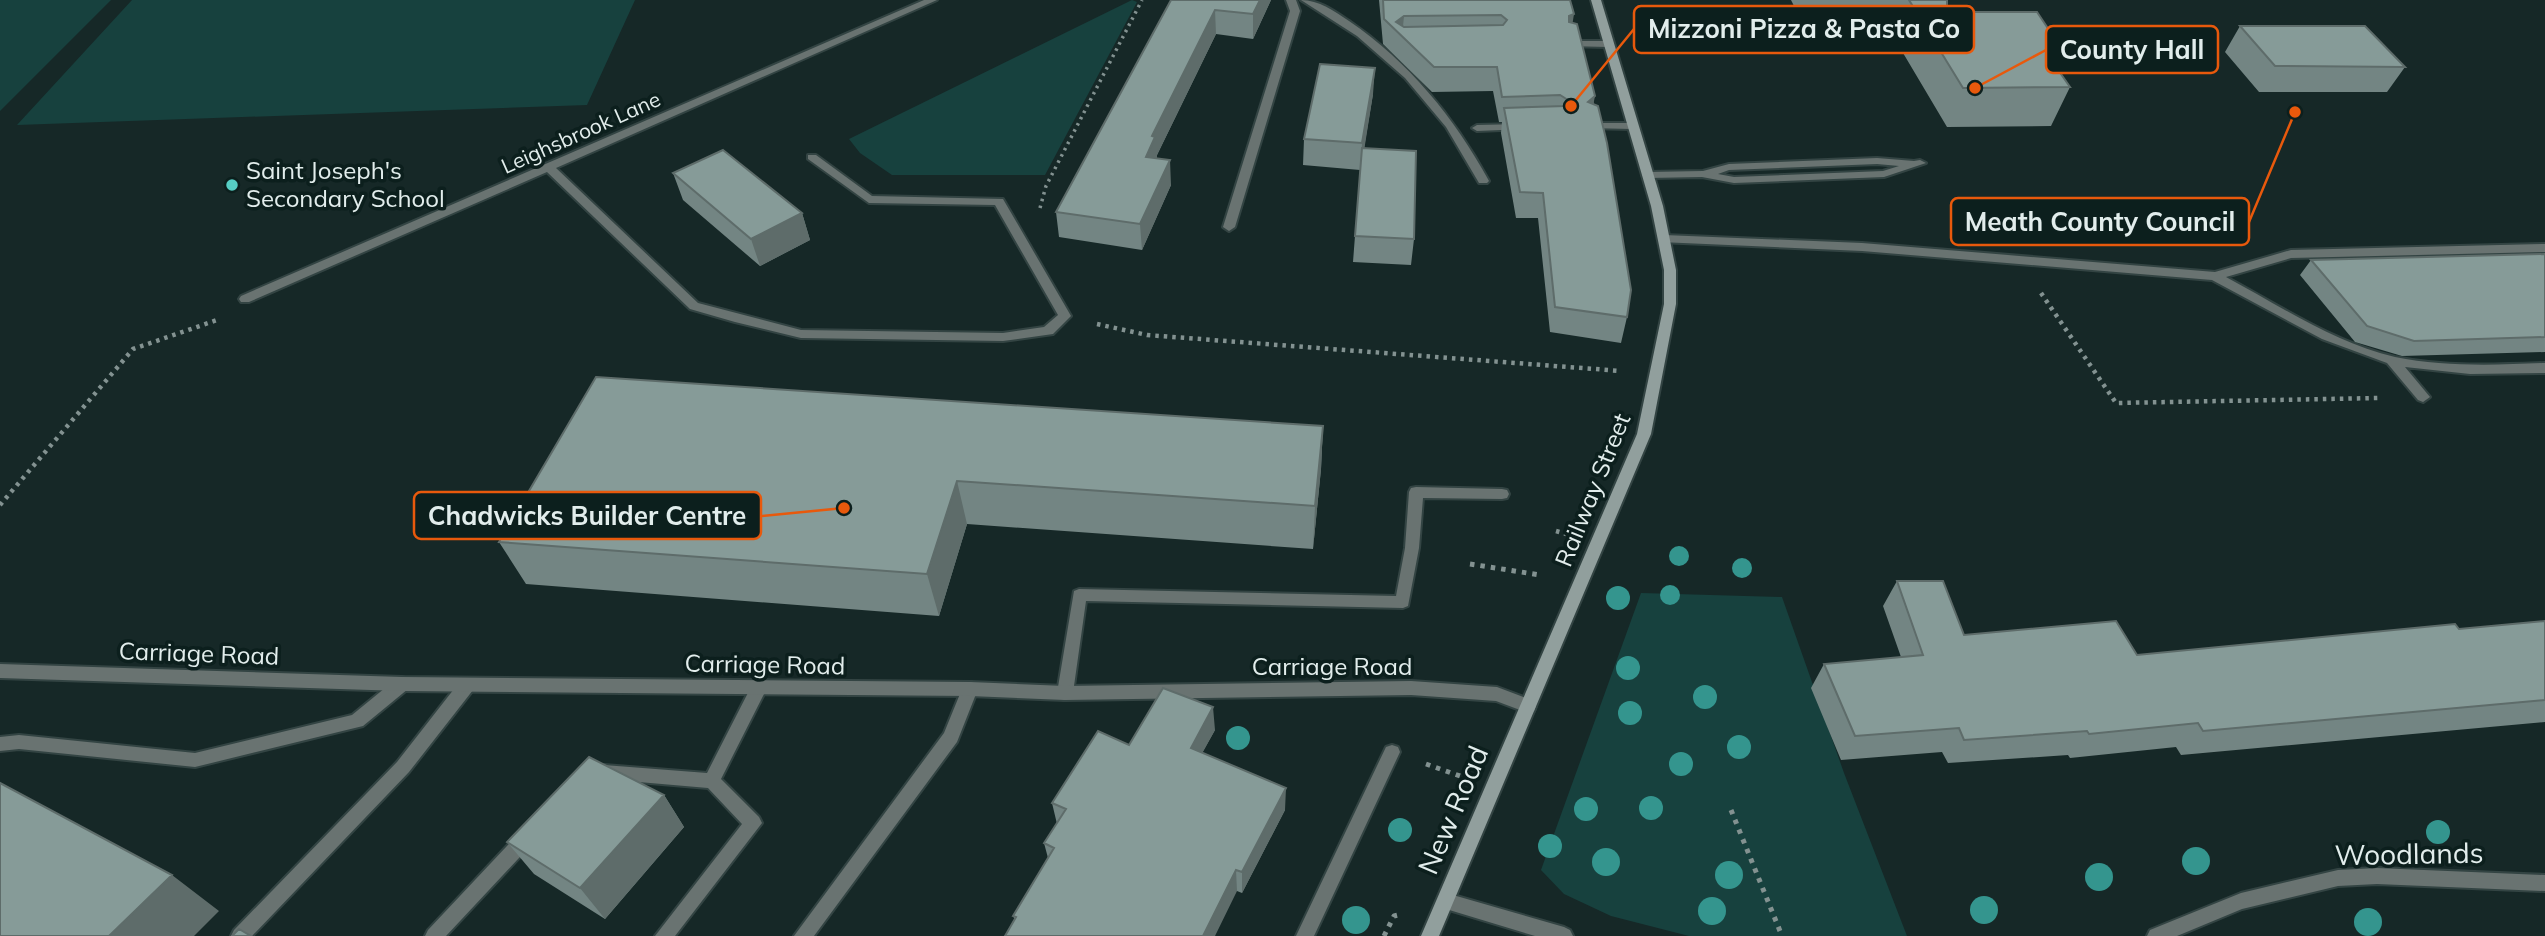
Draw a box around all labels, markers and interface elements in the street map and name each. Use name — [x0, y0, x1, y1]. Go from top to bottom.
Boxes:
callout: Mizzoni Pizza & Pasta Co — [1634, 6, 1974, 53]
text: Mizzoni Pizza & Pasta Co — [1648, 12, 1960, 45]
callout: County Hall — [2046, 26, 2218, 73]
text: County Hall — [2060, 33, 2204, 66]
street label: Leighsbrook Lane — [497, 85, 664, 179]
place label: Saint Joseph's Secondary School — [246, 155, 445, 213]
marker: Saint Joseph's Secondary School — [224, 177, 240, 193]
callout: Meath County Council — [1951, 198, 2249, 245]
text: Meath County Council — [1965, 205, 2235, 238]
street label: Railway Street — [1548, 409, 1636, 571]
callout: Chadwicks Builder Centre — [414, 492, 761, 539]
text: Chadwicks Builder Centre — [428, 499, 746, 532]
street label: Carriage Road — [118, 635, 280, 671]
street label: Carriage Road — [684, 648, 846, 680]
street label: Carriage Road — [1252, 651, 1412, 681]
street label: New Road — [1410, 740, 1495, 879]
street label: Woodlands — [2334, 835, 2484, 872]

